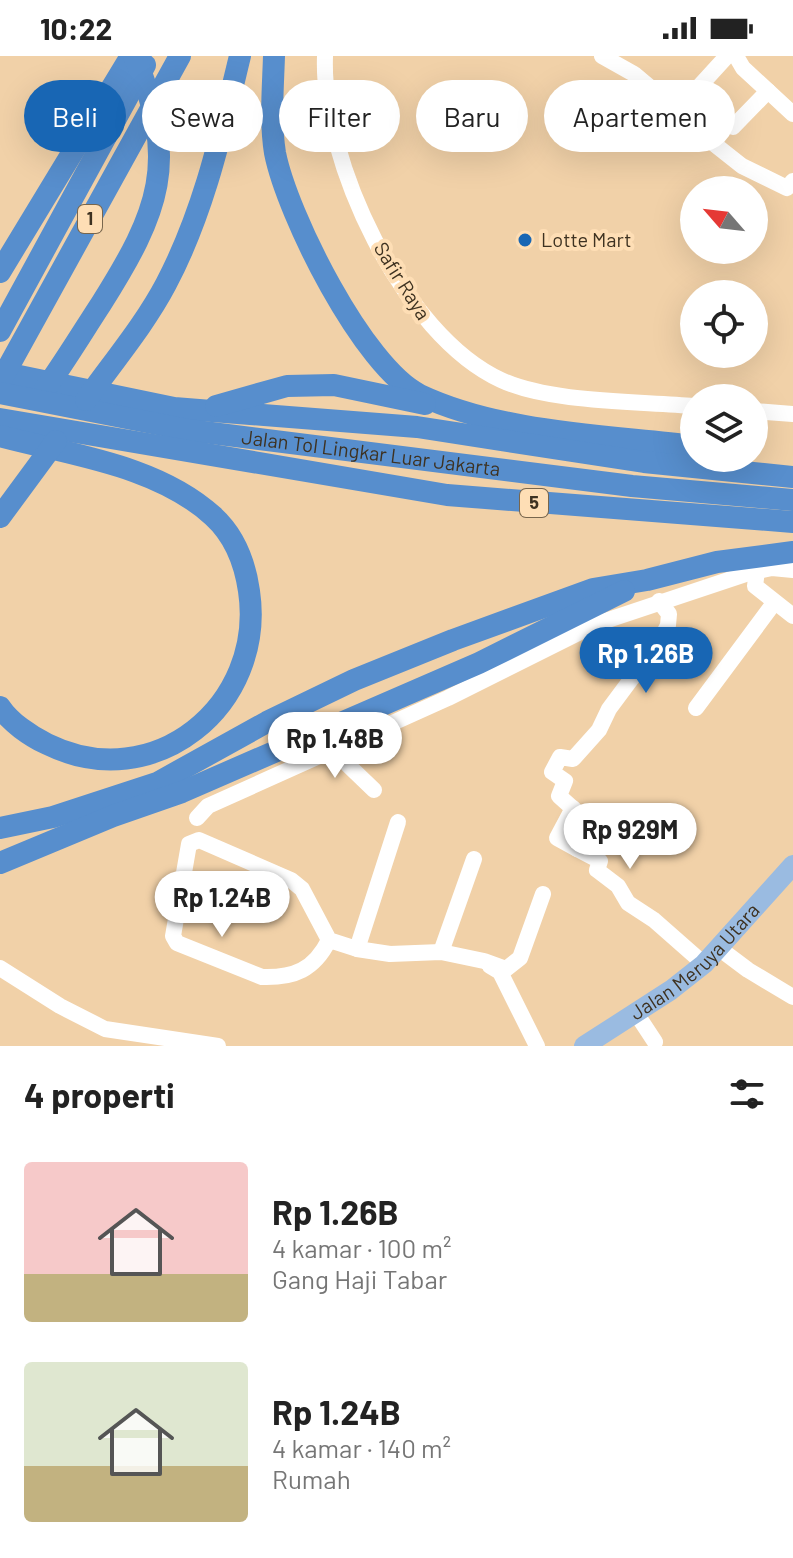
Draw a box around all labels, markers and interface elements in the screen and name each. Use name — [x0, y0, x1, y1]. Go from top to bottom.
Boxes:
text: 10:22 — [40, 10, 112, 46]
chip: Beli — [24, 80, 126, 152]
chip: Sewa — [142, 80, 263, 152]
chip: Filter — [279, 80, 400, 152]
chip: Baru — [416, 80, 528, 152]
chip: Apartemen — [544, 80, 735, 152]
north arrow — [680, 176, 768, 264]
map controls — [680, 176, 768, 472]
road number: 1 — [78, 205, 102, 233]
place label: Lotte Mart — [541, 227, 631, 251]
marker: Lotte Mart — [516, 231, 534, 249]
street label: Safir Raya — [370, 237, 436, 324]
button: locate — [680, 280, 768, 368]
button: layers — [680, 384, 768, 472]
street label: Jalan Tol Lingkar Luar Jakarta — [240, 424, 502, 480]
road number: 5 — [520, 489, 548, 517]
pin: Rp 1.26B — [563, 627, 729, 695]
text: Rp 1.26B — [598, 637, 694, 668]
pin: Rp 1.48B — [252, 712, 418, 780]
text: Rp 1.48B — [286, 722, 384, 753]
pin: Rp 929M — [556, 803, 704, 871]
text: Rp 929M — [582, 813, 678, 844]
pin: Rp 1.24B — [139, 871, 305, 939]
text: Rp 1.24B — [173, 881, 271, 912]
street label: Jalan Meruya Utara — [625, 898, 764, 1024]
icon: filters — [725, 1072, 769, 1116]
text: 4 properti — [24, 1074, 175, 1115]
text: Rp 1.26B — [272, 1191, 399, 1232]
icon: home — [88, 1194, 184, 1290]
text: 4 kamar · 100 m² — [272, 1232, 451, 1263]
text: Gang Haji Tabar — [272, 1263, 447, 1294]
text: Rp 1.24B — [272, 1391, 401, 1432]
icon: home — [88, 1394, 184, 1490]
text: 4 kamar · 140 m² — [272, 1432, 451, 1463]
text: Rumah — [272, 1463, 351, 1494]

